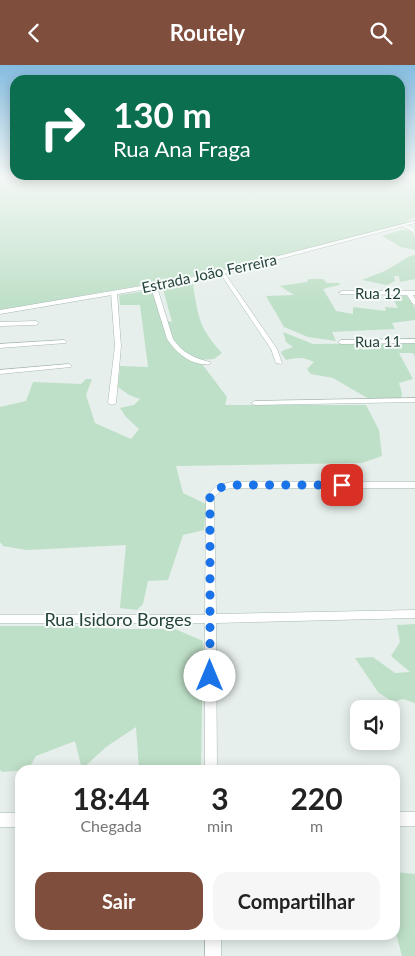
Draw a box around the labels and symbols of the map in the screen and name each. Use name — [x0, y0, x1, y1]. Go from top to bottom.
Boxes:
street label: Estrada João Ferreira — [140, 250, 278, 296]
street label: Rua 12 — [355, 284, 401, 302]
street label: Rua 11 — [355, 332, 401, 350]
pin — [321, 464, 363, 506]
street label: Rua Isidoro Borges — [44, 608, 192, 630]
position arrow — [183, 649, 235, 701]

